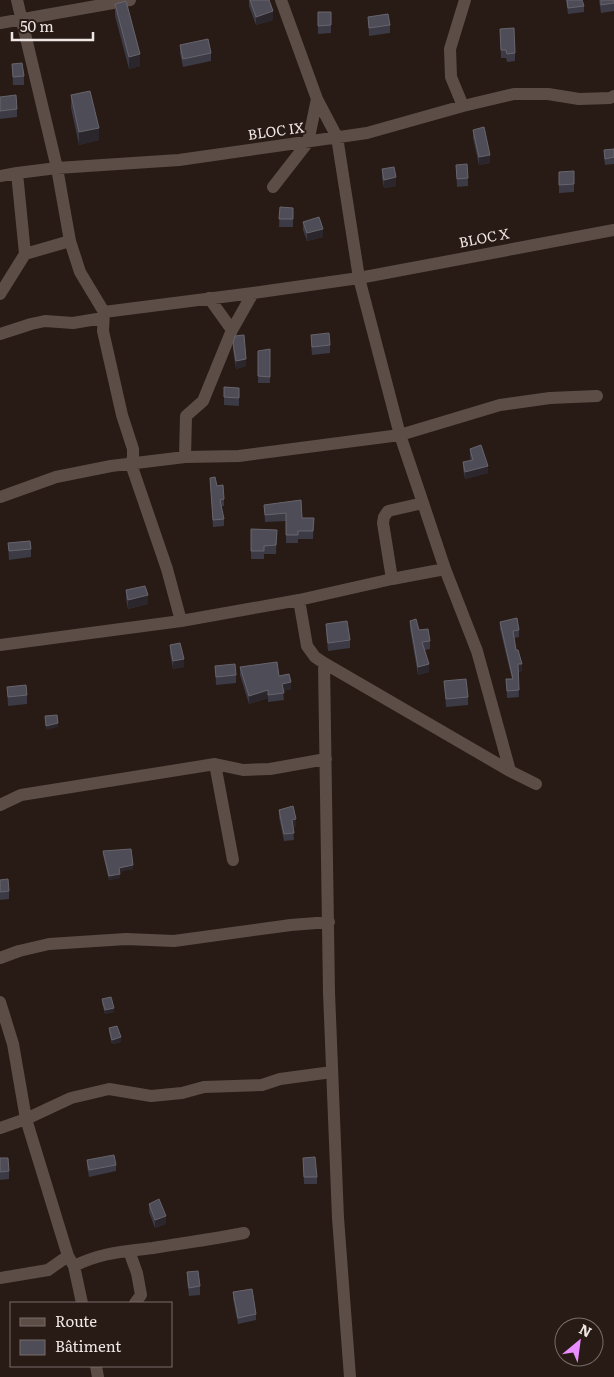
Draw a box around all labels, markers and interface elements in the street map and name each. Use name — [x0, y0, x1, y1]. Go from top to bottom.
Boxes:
scale bar — [12, 10, 94, 42]
text: 50 m — [20, 14, 54, 37]
street label: BLOC IX — [246, 116, 305, 144]
street label: BLOC X — [457, 222, 511, 252]
legend — [10, 1302, 172, 1367]
text: Route — [55, 1309, 97, 1332]
north arrow — [554, 1317, 604, 1367]
text: N — [576, 1318, 596, 1341]
text: Bâtiment — [55, 1334, 121, 1357]

